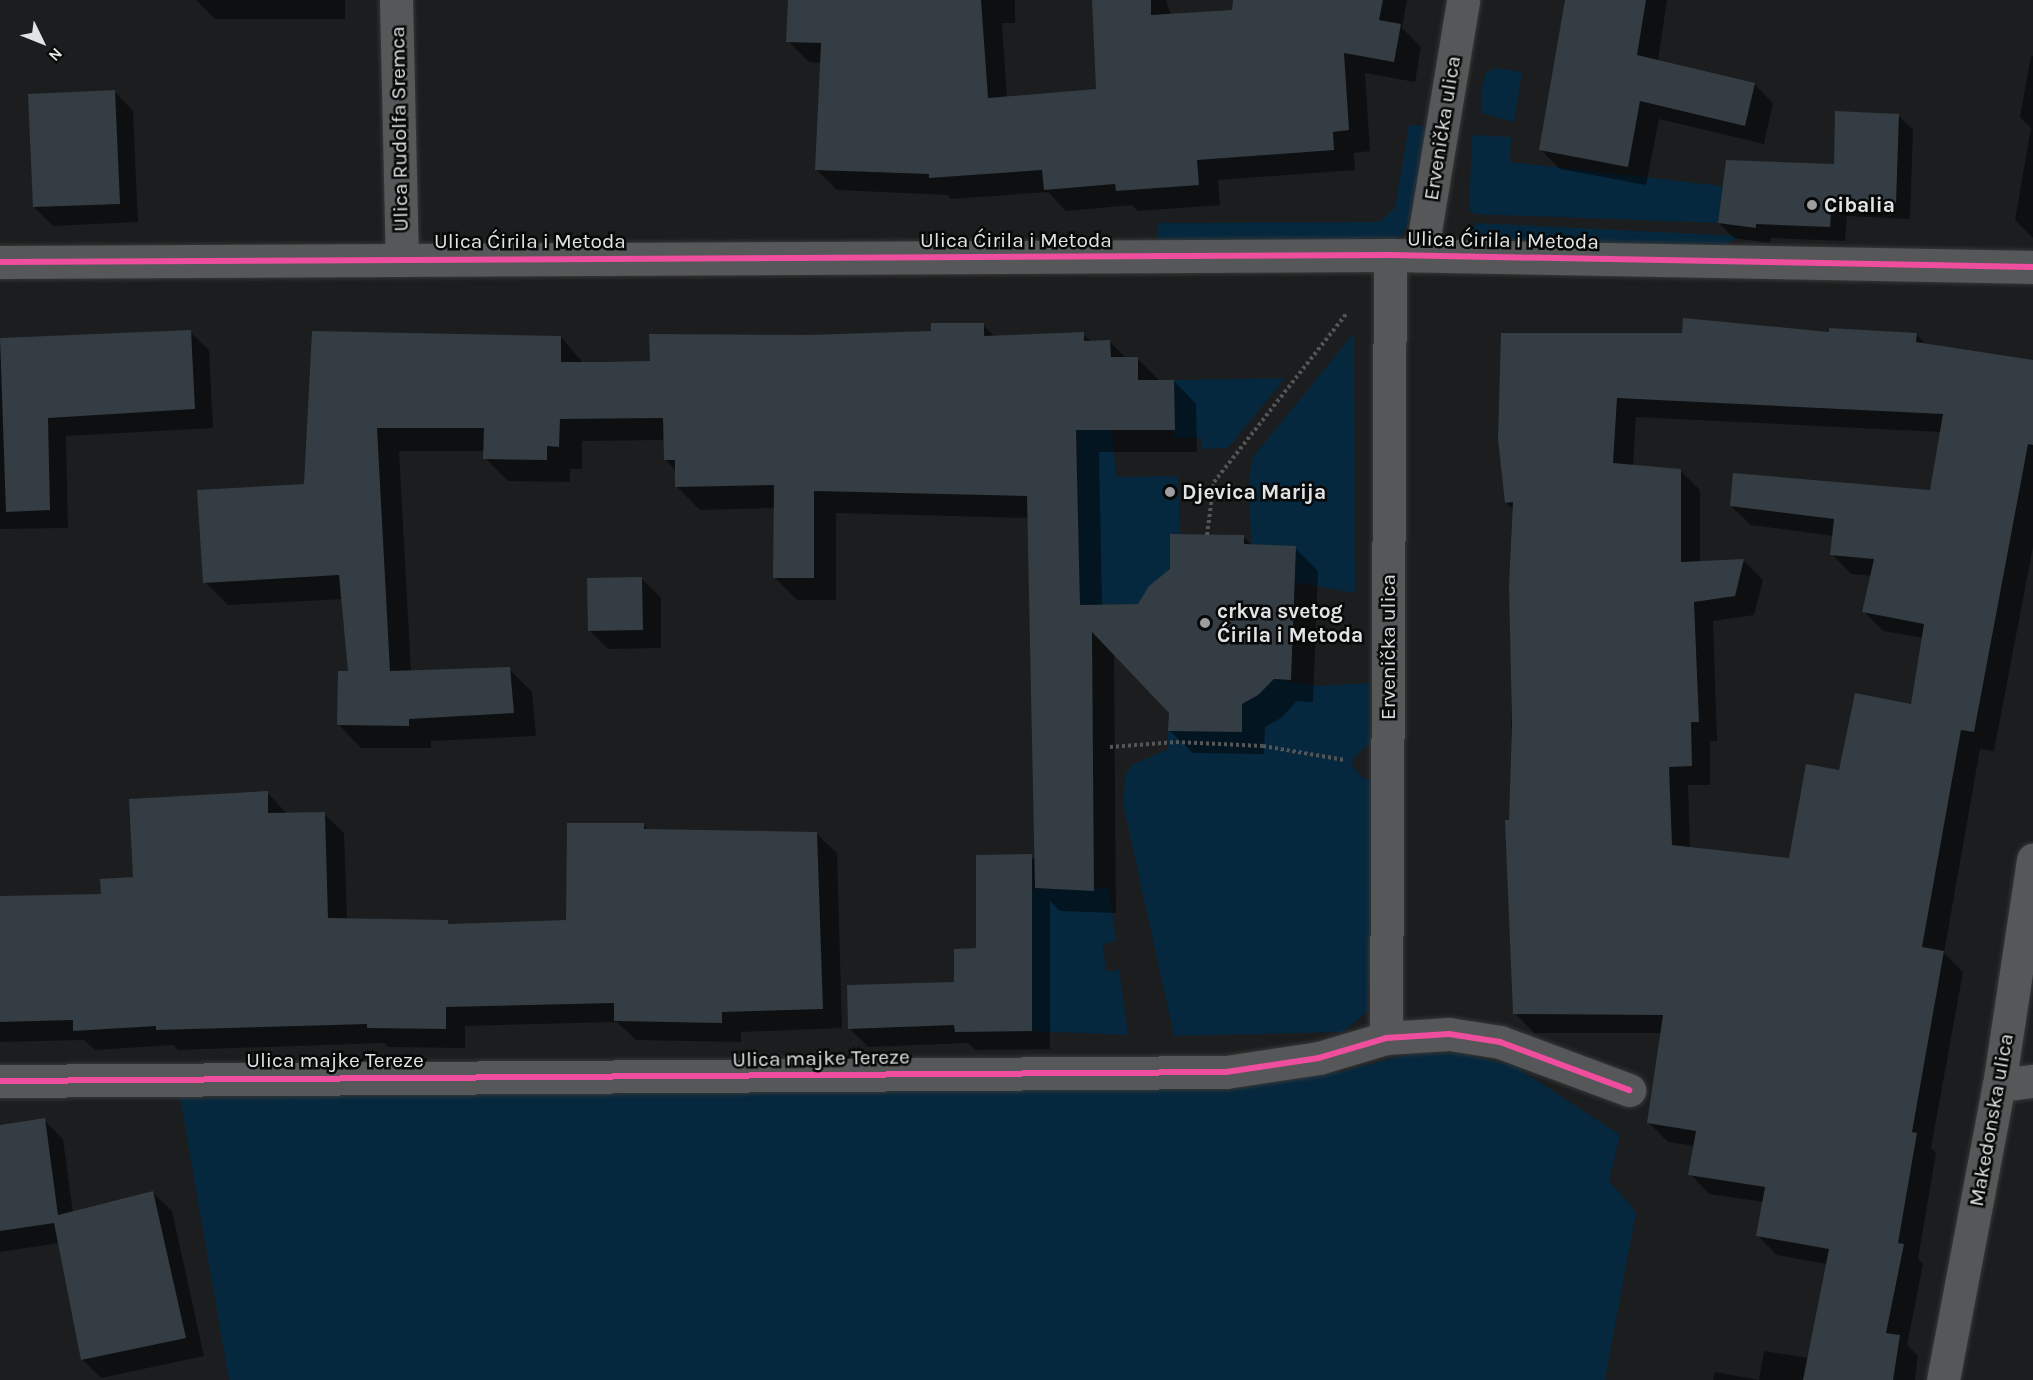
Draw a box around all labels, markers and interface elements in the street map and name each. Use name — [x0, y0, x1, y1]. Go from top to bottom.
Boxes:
north arrow — [12, 12, 72, 72]
street label: Ulica Rudolfa Sremca — [385, 26, 413, 232]
text: N — [45, 44, 66, 65]
street label: Ervenička ulica — [1418, 54, 1466, 202]
place label: Cibalia — [1824, 192, 1895, 218]
marker: Cibalia — [1805, 198, 1819, 212]
street label: Ulica Ćirila i Metoda — [1407, 226, 1599, 254]
street label: Ulica Ćirila i Metoda — [920, 227, 1112, 253]
street label: Ulica Ćirila i Metoda — [434, 228, 626, 254]
place label: Djevica Marija — [1182, 479, 1326, 505]
marker: Djevica Marija — [1163, 485, 1177, 499]
street label: Ervenička ulica — [1375, 574, 1401, 720]
place label: crkva svetog Ćirila i Metoda — [1217, 598, 1363, 648]
marker: crkva svetog Ćirila i Metoda — [1198, 616, 1212, 630]
street label: Makedonska ulica — [1963, 1032, 2019, 1208]
street label: Ulica majke Tereze — [732, 1044, 910, 1072]
street label: Ulica majke Tereze — [246, 1047, 424, 1073]

